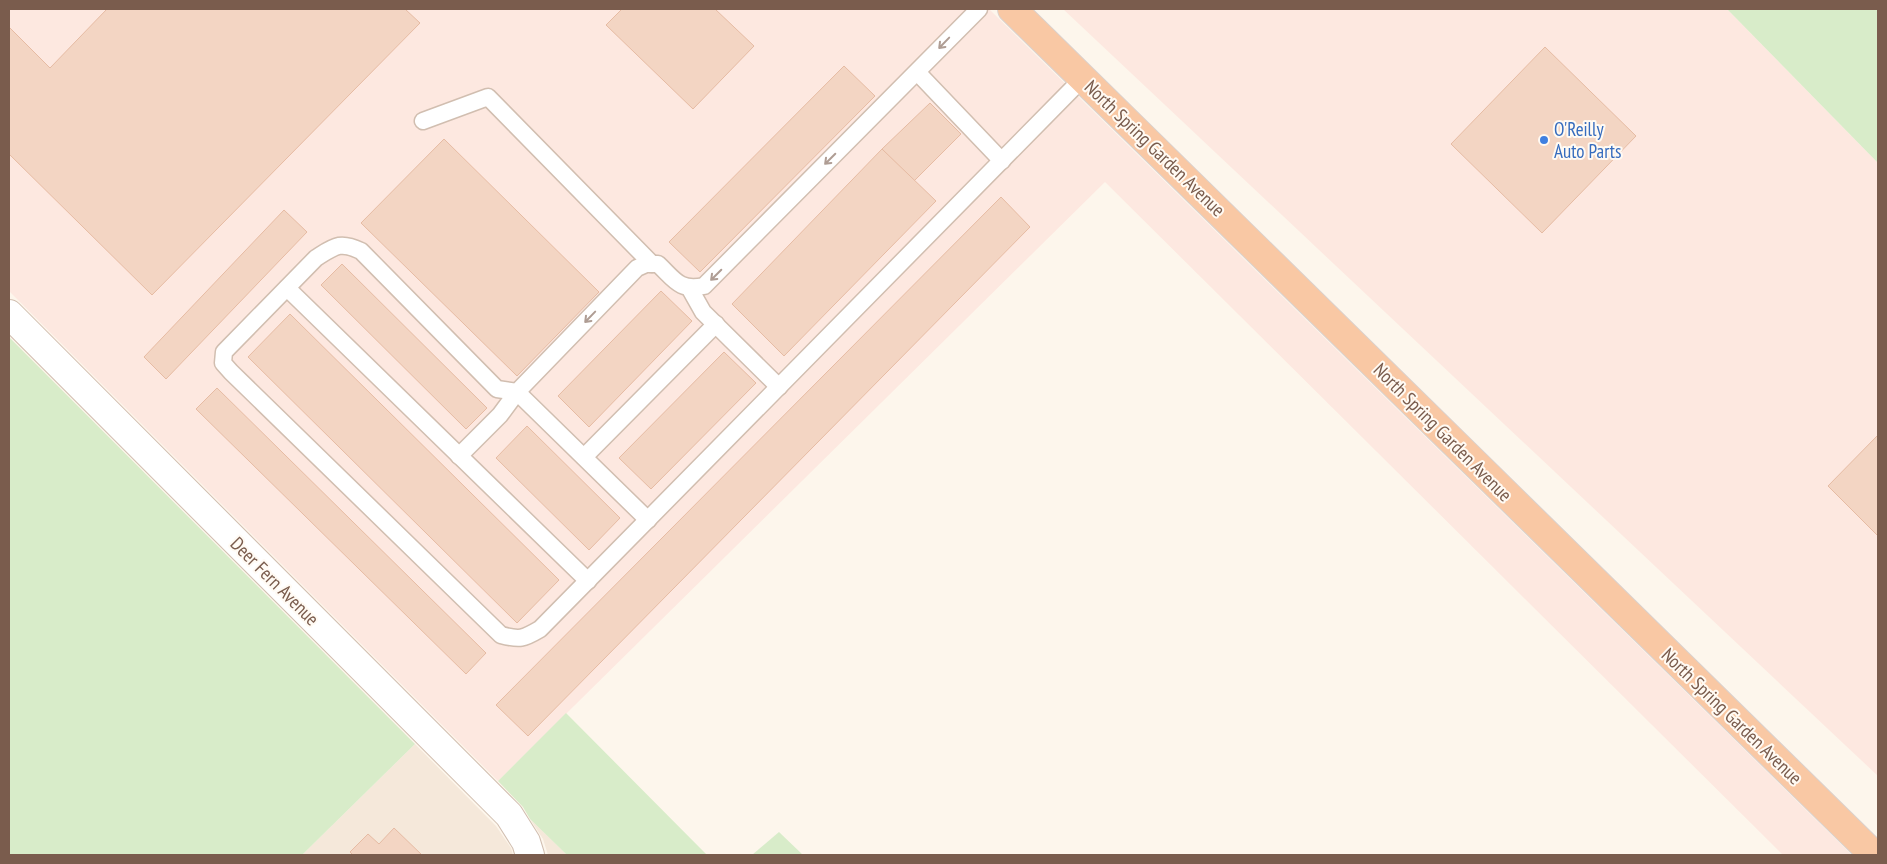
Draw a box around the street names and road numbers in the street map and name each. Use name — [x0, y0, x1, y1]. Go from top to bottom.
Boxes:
street label: North Spring Garden Avenue — [1080, 75, 1230, 221]
street label: North Spring Garden Avenue — [1369, 358, 1517, 506]
street label: Deer Fern Avenue — [226, 532, 324, 630]
street label: North Spring Garden Avenue — [1657, 643, 1807, 789]

